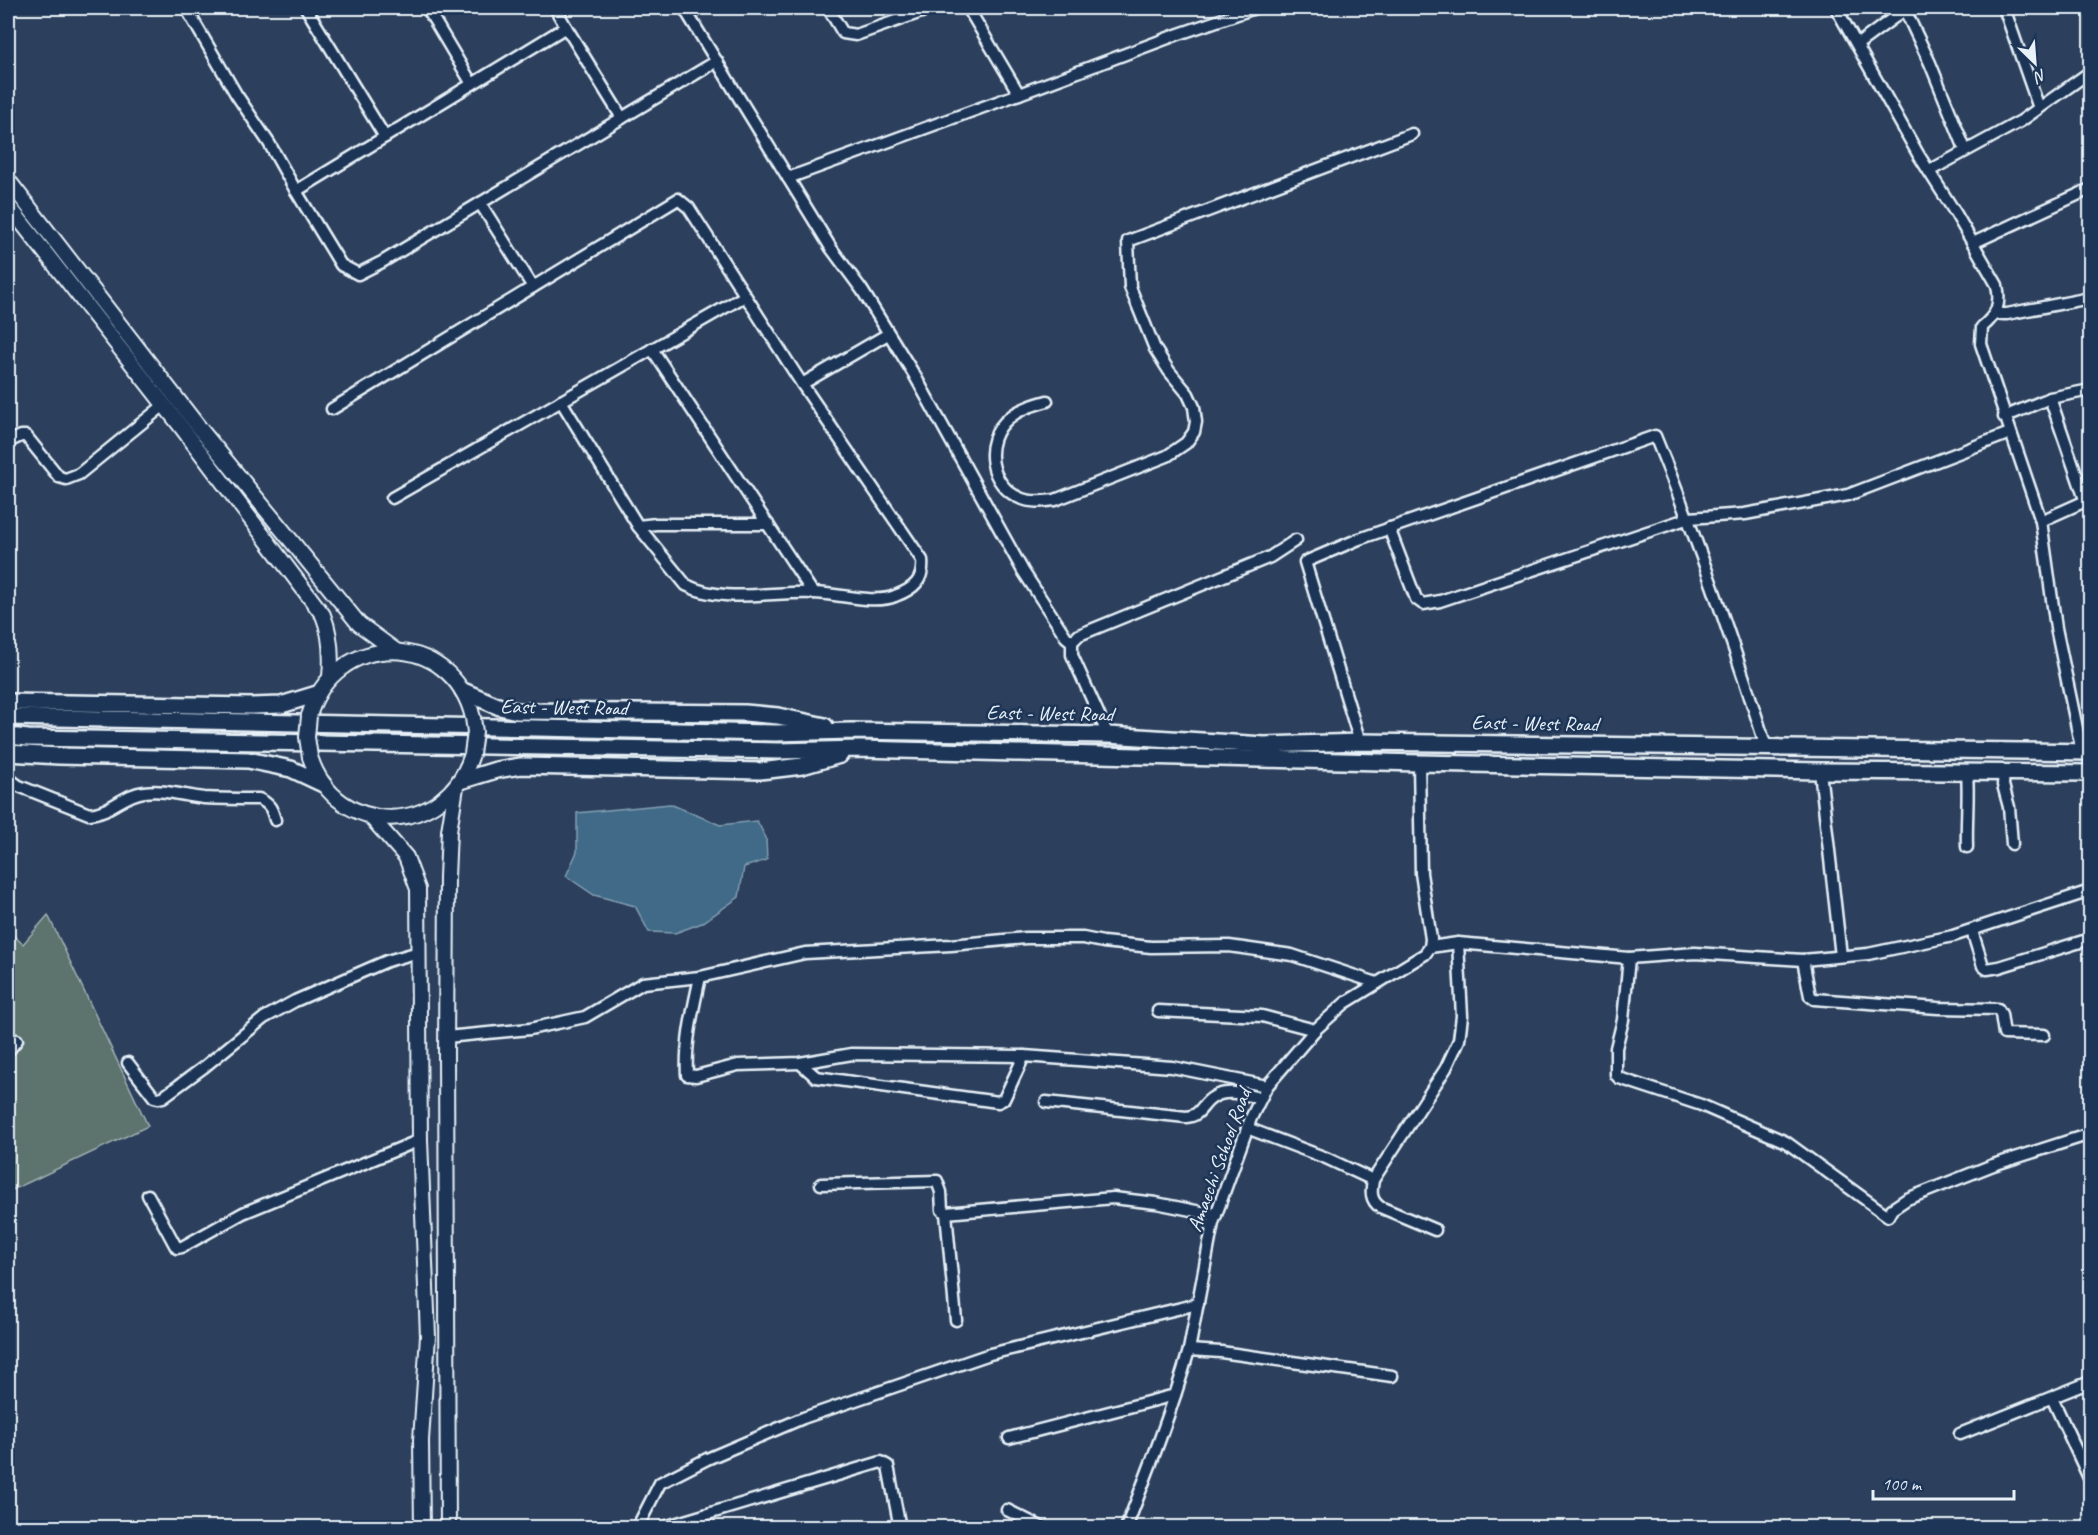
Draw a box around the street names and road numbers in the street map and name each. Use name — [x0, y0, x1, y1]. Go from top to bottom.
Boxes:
street label: East - West Road — [500, 693, 631, 721]
street label: East - West Road — [986, 699, 1117, 727]
street label: East - West Road — [1471, 709, 1602, 737]
street label: Amaechi School Road — [1181, 1081, 1258, 1235]

